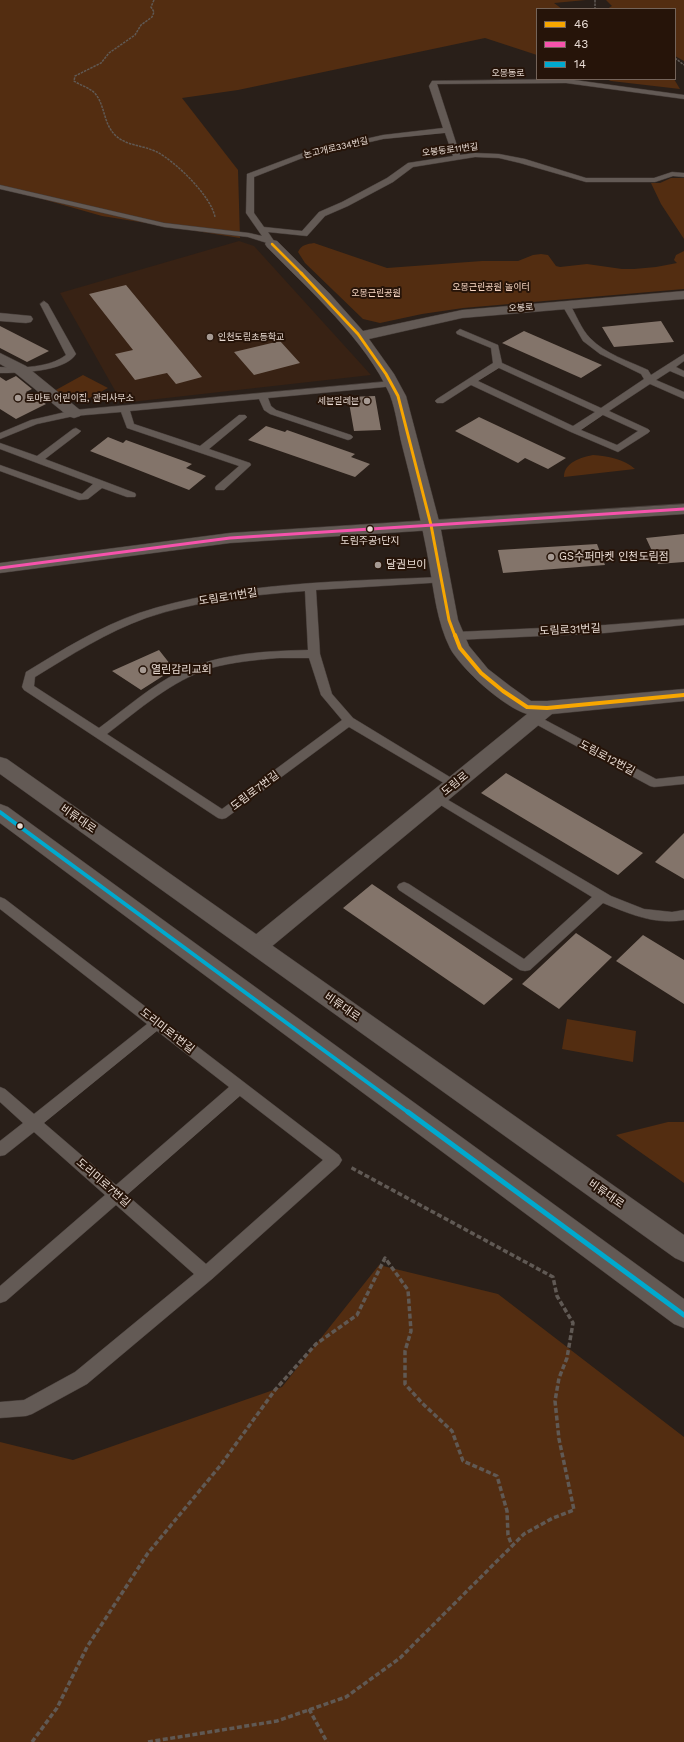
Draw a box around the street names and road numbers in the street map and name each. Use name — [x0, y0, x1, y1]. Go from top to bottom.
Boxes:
street label: 오봉동로 — [491, 68, 525, 78]
street label: 논고개로334번길 — [303, 135, 369, 161]
street label: 오봉동로11번길 — [421, 141, 479, 159]
street label: 오봉로 — [508, 302, 534, 314]
street label: 도림로11번길 — [198, 586, 258, 608]
street label: 도림로31번길 — [539, 622, 601, 638]
street label: 도림로12번길 — [577, 738, 637, 778]
street label: 도림로7번길 — [228, 769, 282, 813]
street label: 도림로 — [439, 769, 471, 799]
street label: 비류대로 — [58, 802, 98, 836]
street label: 비류대로 — [322, 990, 362, 1024]
street label: 도리미로1번길 — [137, 1006, 197, 1056]
street label: 도리미로7번길 — [73, 1156, 133, 1210]
street label: 비류대로 — [586, 1177, 626, 1211]

